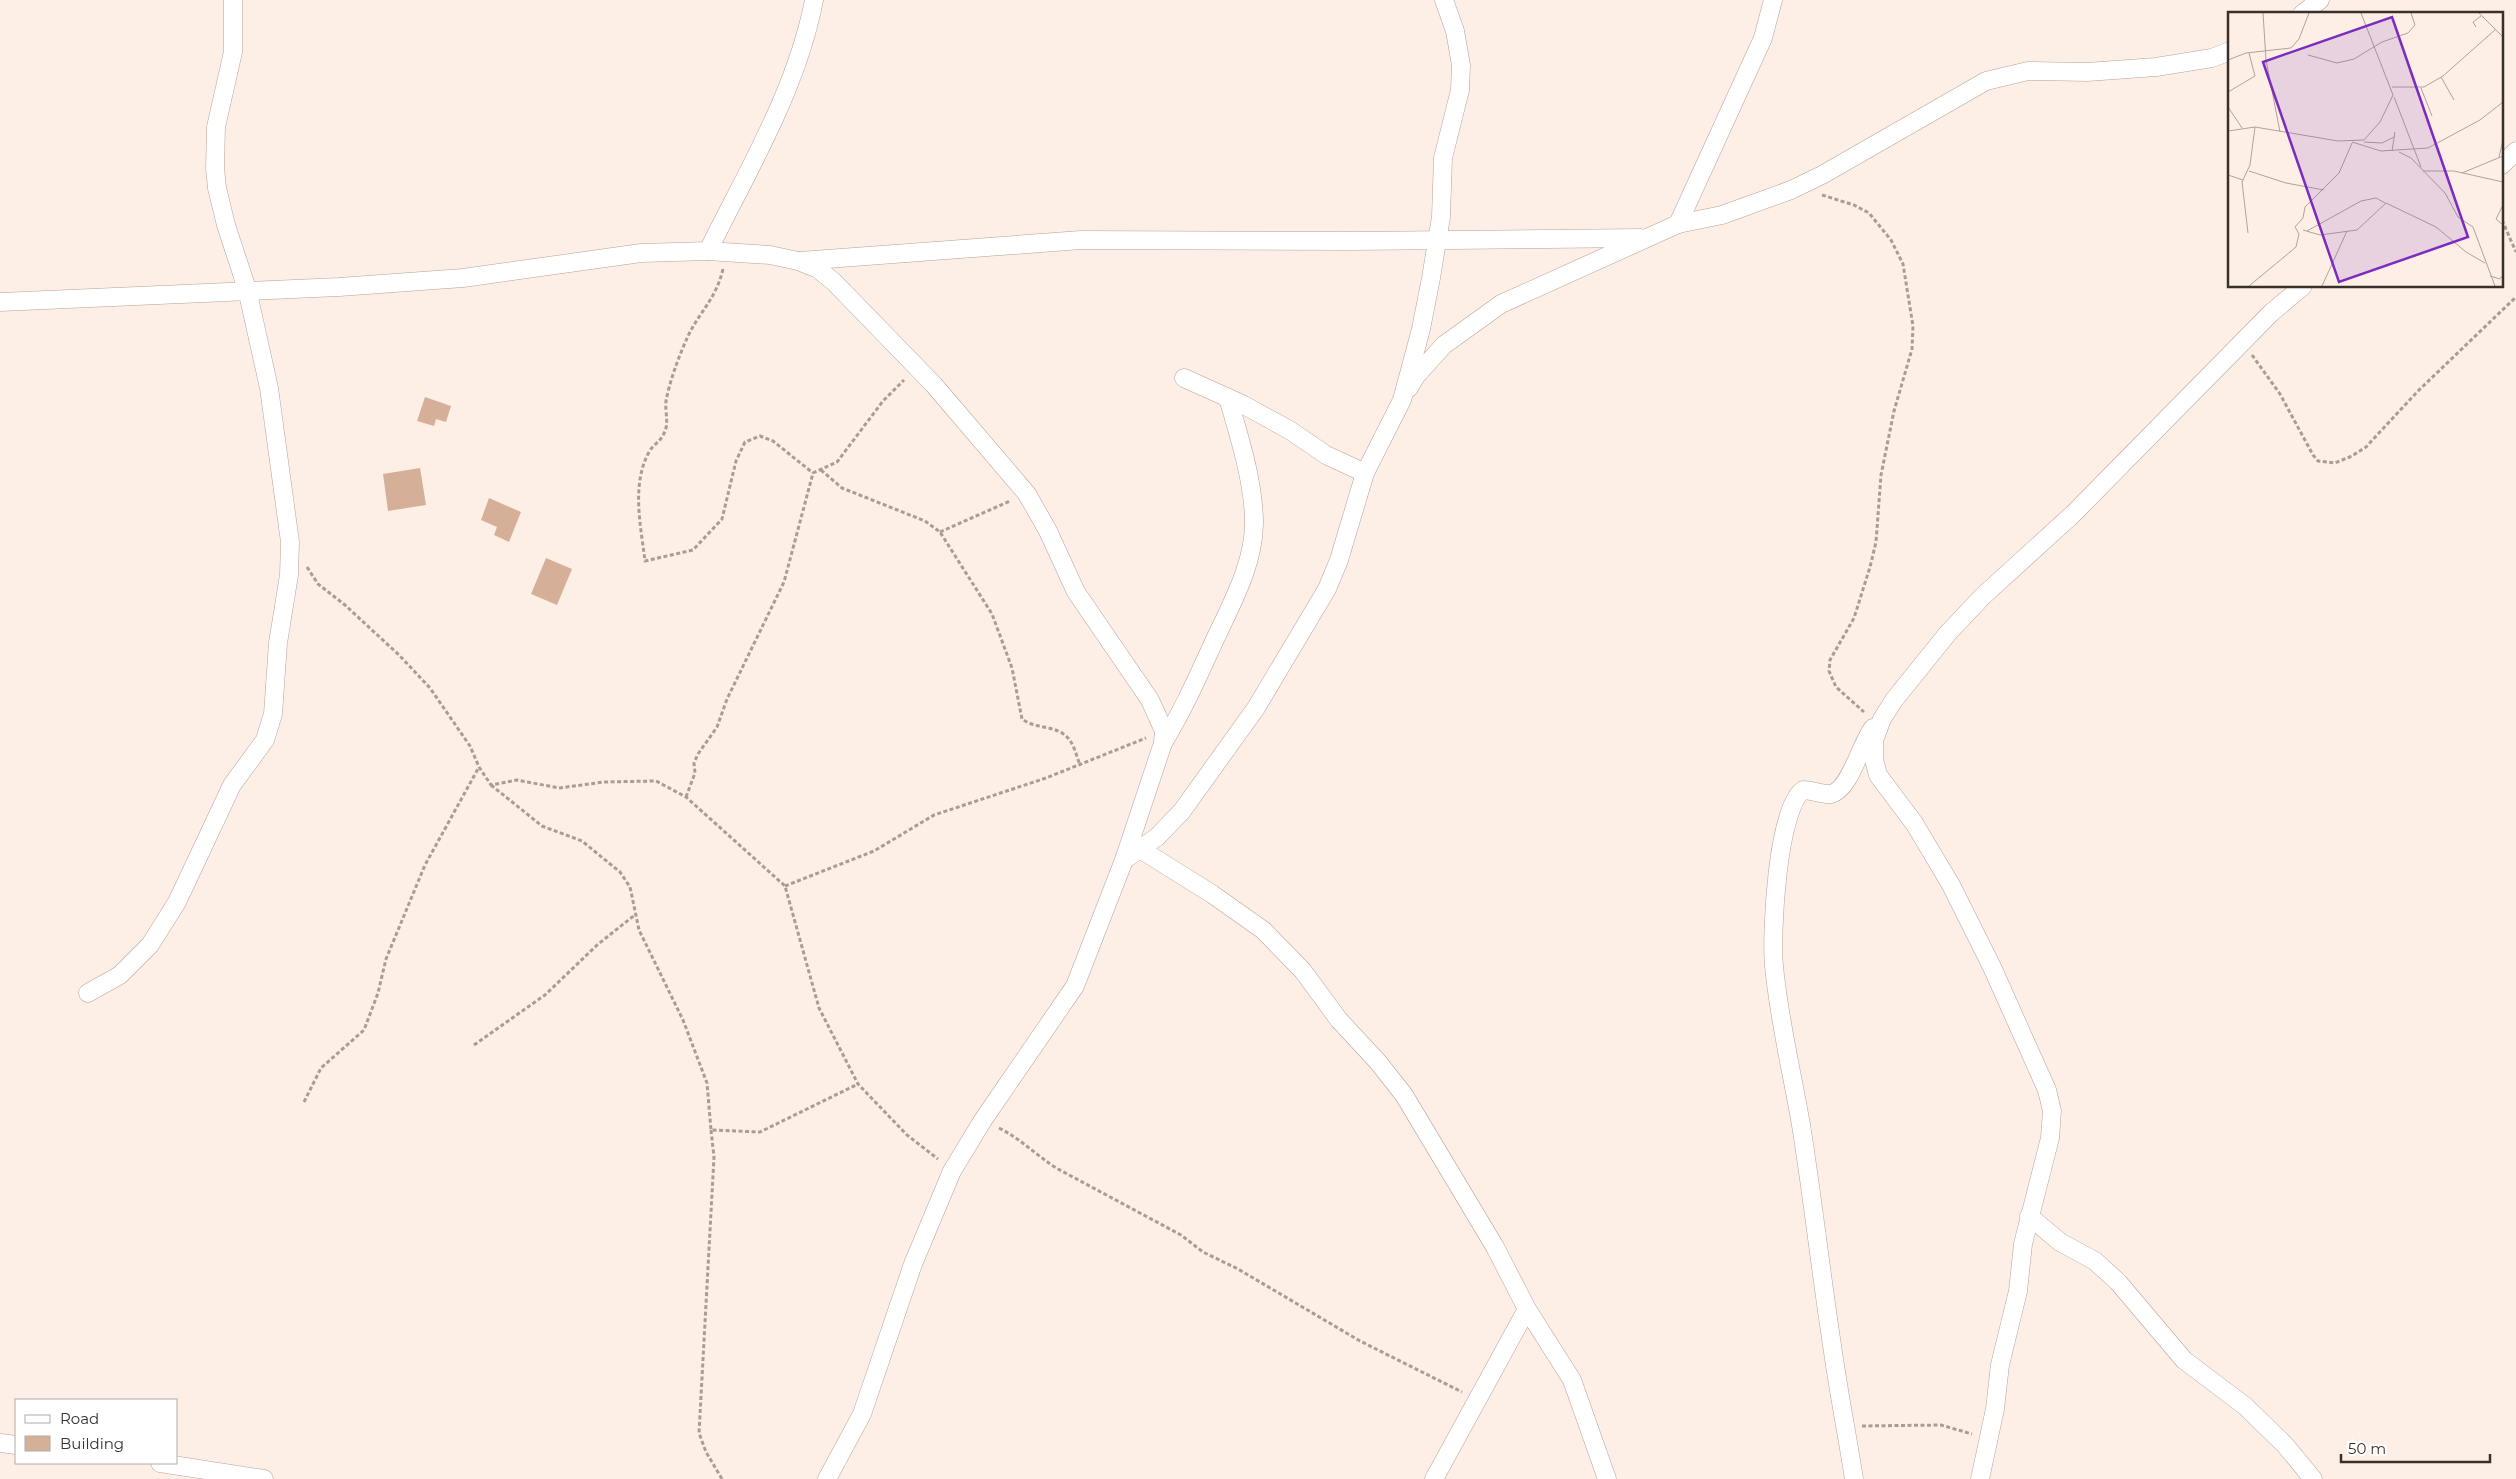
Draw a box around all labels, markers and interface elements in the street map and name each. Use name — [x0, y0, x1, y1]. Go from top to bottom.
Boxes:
inset map — [2228, 12, 2504, 288]
legend — [15, 1399, 178, 1464]
text: Road — [60, 1409, 99, 1428]
scale bar — [2341, 1432, 2490, 1464]
text: Building — [60, 1434, 124, 1453]
text: 50 m — [2348, 1439, 2386, 1458]

